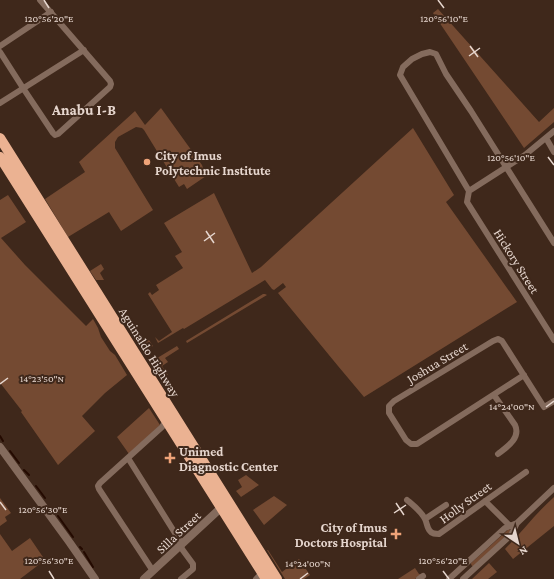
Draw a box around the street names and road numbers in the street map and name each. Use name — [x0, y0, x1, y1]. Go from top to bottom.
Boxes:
street label: Hickory Street — [491, 226, 543, 297]
street label: Aguinaldo Highway — [116, 305, 184, 401]
street label: Joshua Street — [403, 338, 471, 387]
street label: Holly Street — [436, 478, 495, 526]
street label: Silla Street — [153, 508, 204, 557]

